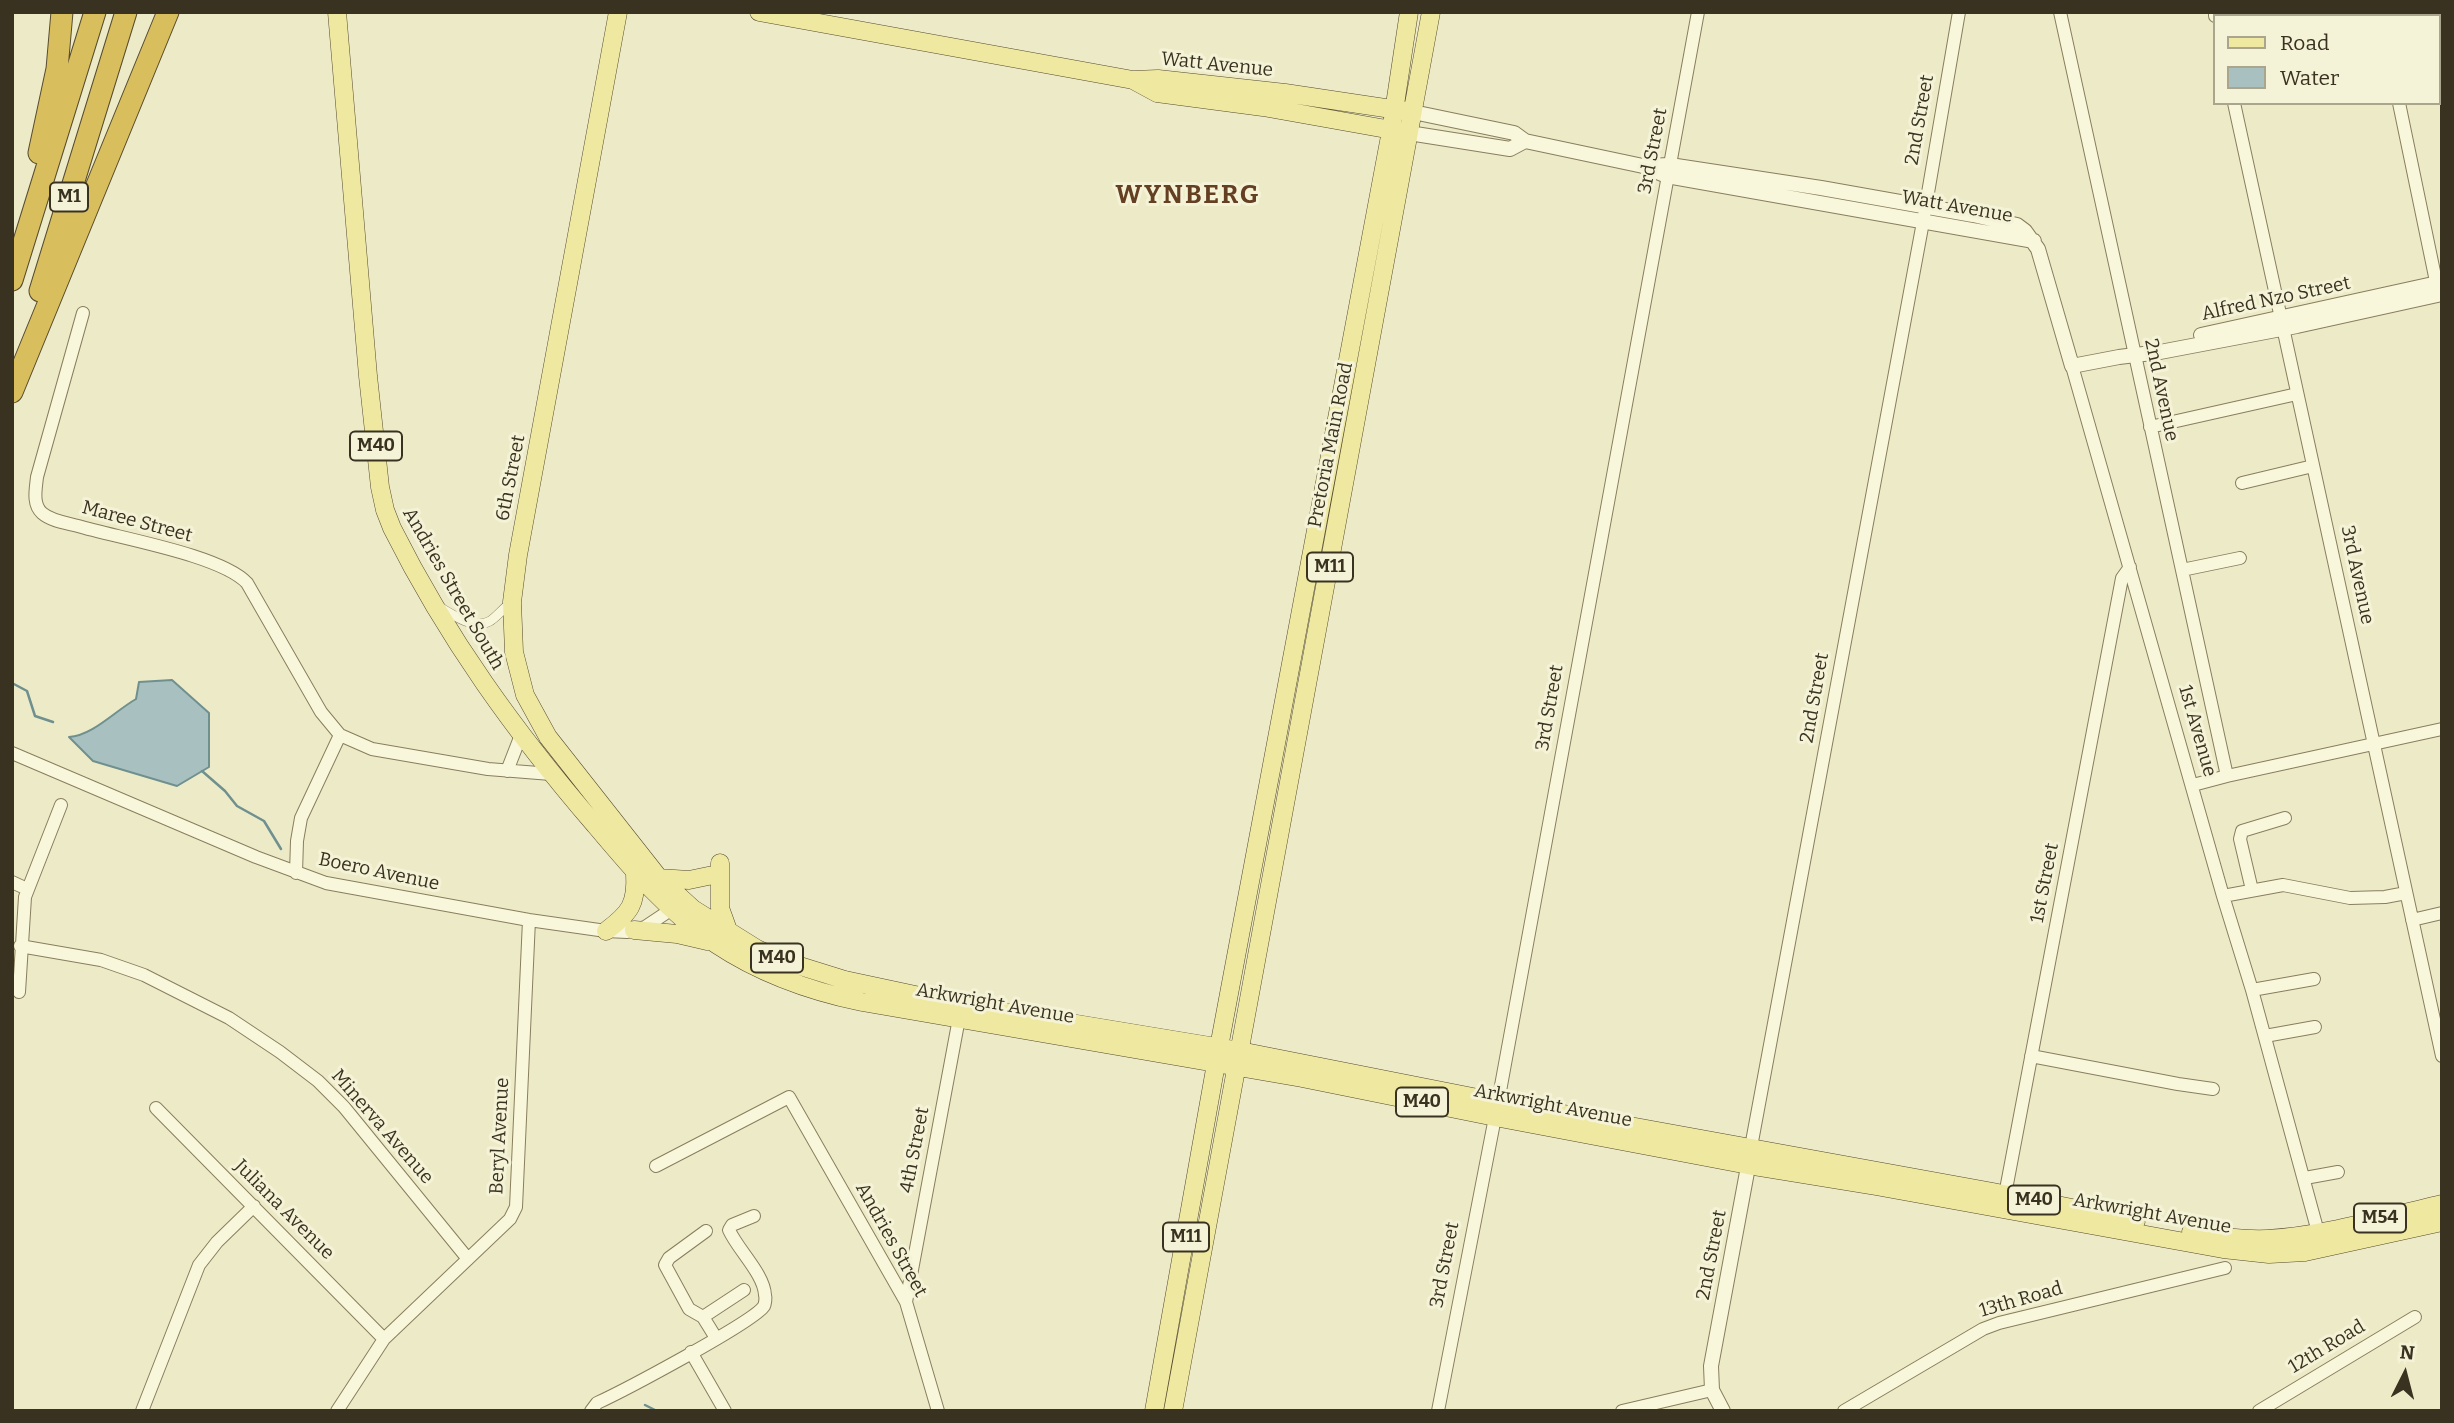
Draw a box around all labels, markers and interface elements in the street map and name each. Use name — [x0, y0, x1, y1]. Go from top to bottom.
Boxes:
legend — [2212, 14, 2440, 105]
text: Road — [2280, 30, 2329, 56]
street label: Watt Avenue — [1160, 48, 1274, 82]
text: Water — [2280, 65, 2339, 91]
street label: 2nd Street — [1901, 73, 1939, 167]
street label: 3rd Street — [1633, 106, 1673, 196]
district label: WYNBERG — [1116, 180, 1260, 212]
road number: M1 — [50, 182, 88, 212]
street label: Watt Avenue — [1900, 186, 2014, 228]
street label: Alfred Nzo Street — [2200, 272, 2352, 326]
street label: 2nd Avenue — [2139, 337, 2183, 443]
street label: Pretoria Main Road — [1304, 360, 1358, 530]
road number: M40 — [350, 432, 402, 461]
street label: 6th Street — [491, 433, 531, 523]
street label: Maree Street — [79, 496, 195, 548]
street label: Andries Street South — [397, 504, 509, 674]
street label: 3rd Avenue — [2335, 524, 2379, 626]
road number: M11 — [1307, 552, 1353, 582]
street label: 2nd Street — [1796, 651, 1834, 745]
street label: 3rd Street — [1531, 663, 1569, 753]
street label: 1st Avenue — [2173, 683, 2221, 779]
street label: 1st Street — [2026, 841, 2064, 925]
street label: Boero Avenue — [317, 848, 441, 896]
road number: M40 — [751, 944, 803, 973]
street label: Arkwright Avenue — [914, 979, 1076, 1029]
street label: Minerva Avenue — [326, 1065, 438, 1189]
street label: Beryl Avenue — [486, 1077, 514, 1195]
street label: Arkwright Avenue — [1472, 1080, 1634, 1132]
road number: M40 — [1396, 1087, 1448, 1116]
street label: 4th Street — [896, 1105, 934, 1195]
street label: Juliana Avenue — [229, 1155, 339, 1265]
street label: Andries Street — [850, 1179, 932, 1301]
road number: M40 — [2008, 1185, 2060, 1214]
street label: Arkwright Avenue — [2071, 1189, 2233, 1239]
road number: M54 — [2354, 1204, 2406, 1232]
street label: 2nd Street — [1692, 1208, 1732, 1302]
street label: 3rd Street — [1425, 1220, 1465, 1310]
road number: M11 — [1163, 1222, 1209, 1252]
street label: 13th Road — [1977, 1277, 2065, 1323]
street label: 12th Road — [2285, 1315, 2369, 1379]
north arrow — [2370, 1339, 2440, 1409]
text: N — [2399, 1340, 2416, 1365]

